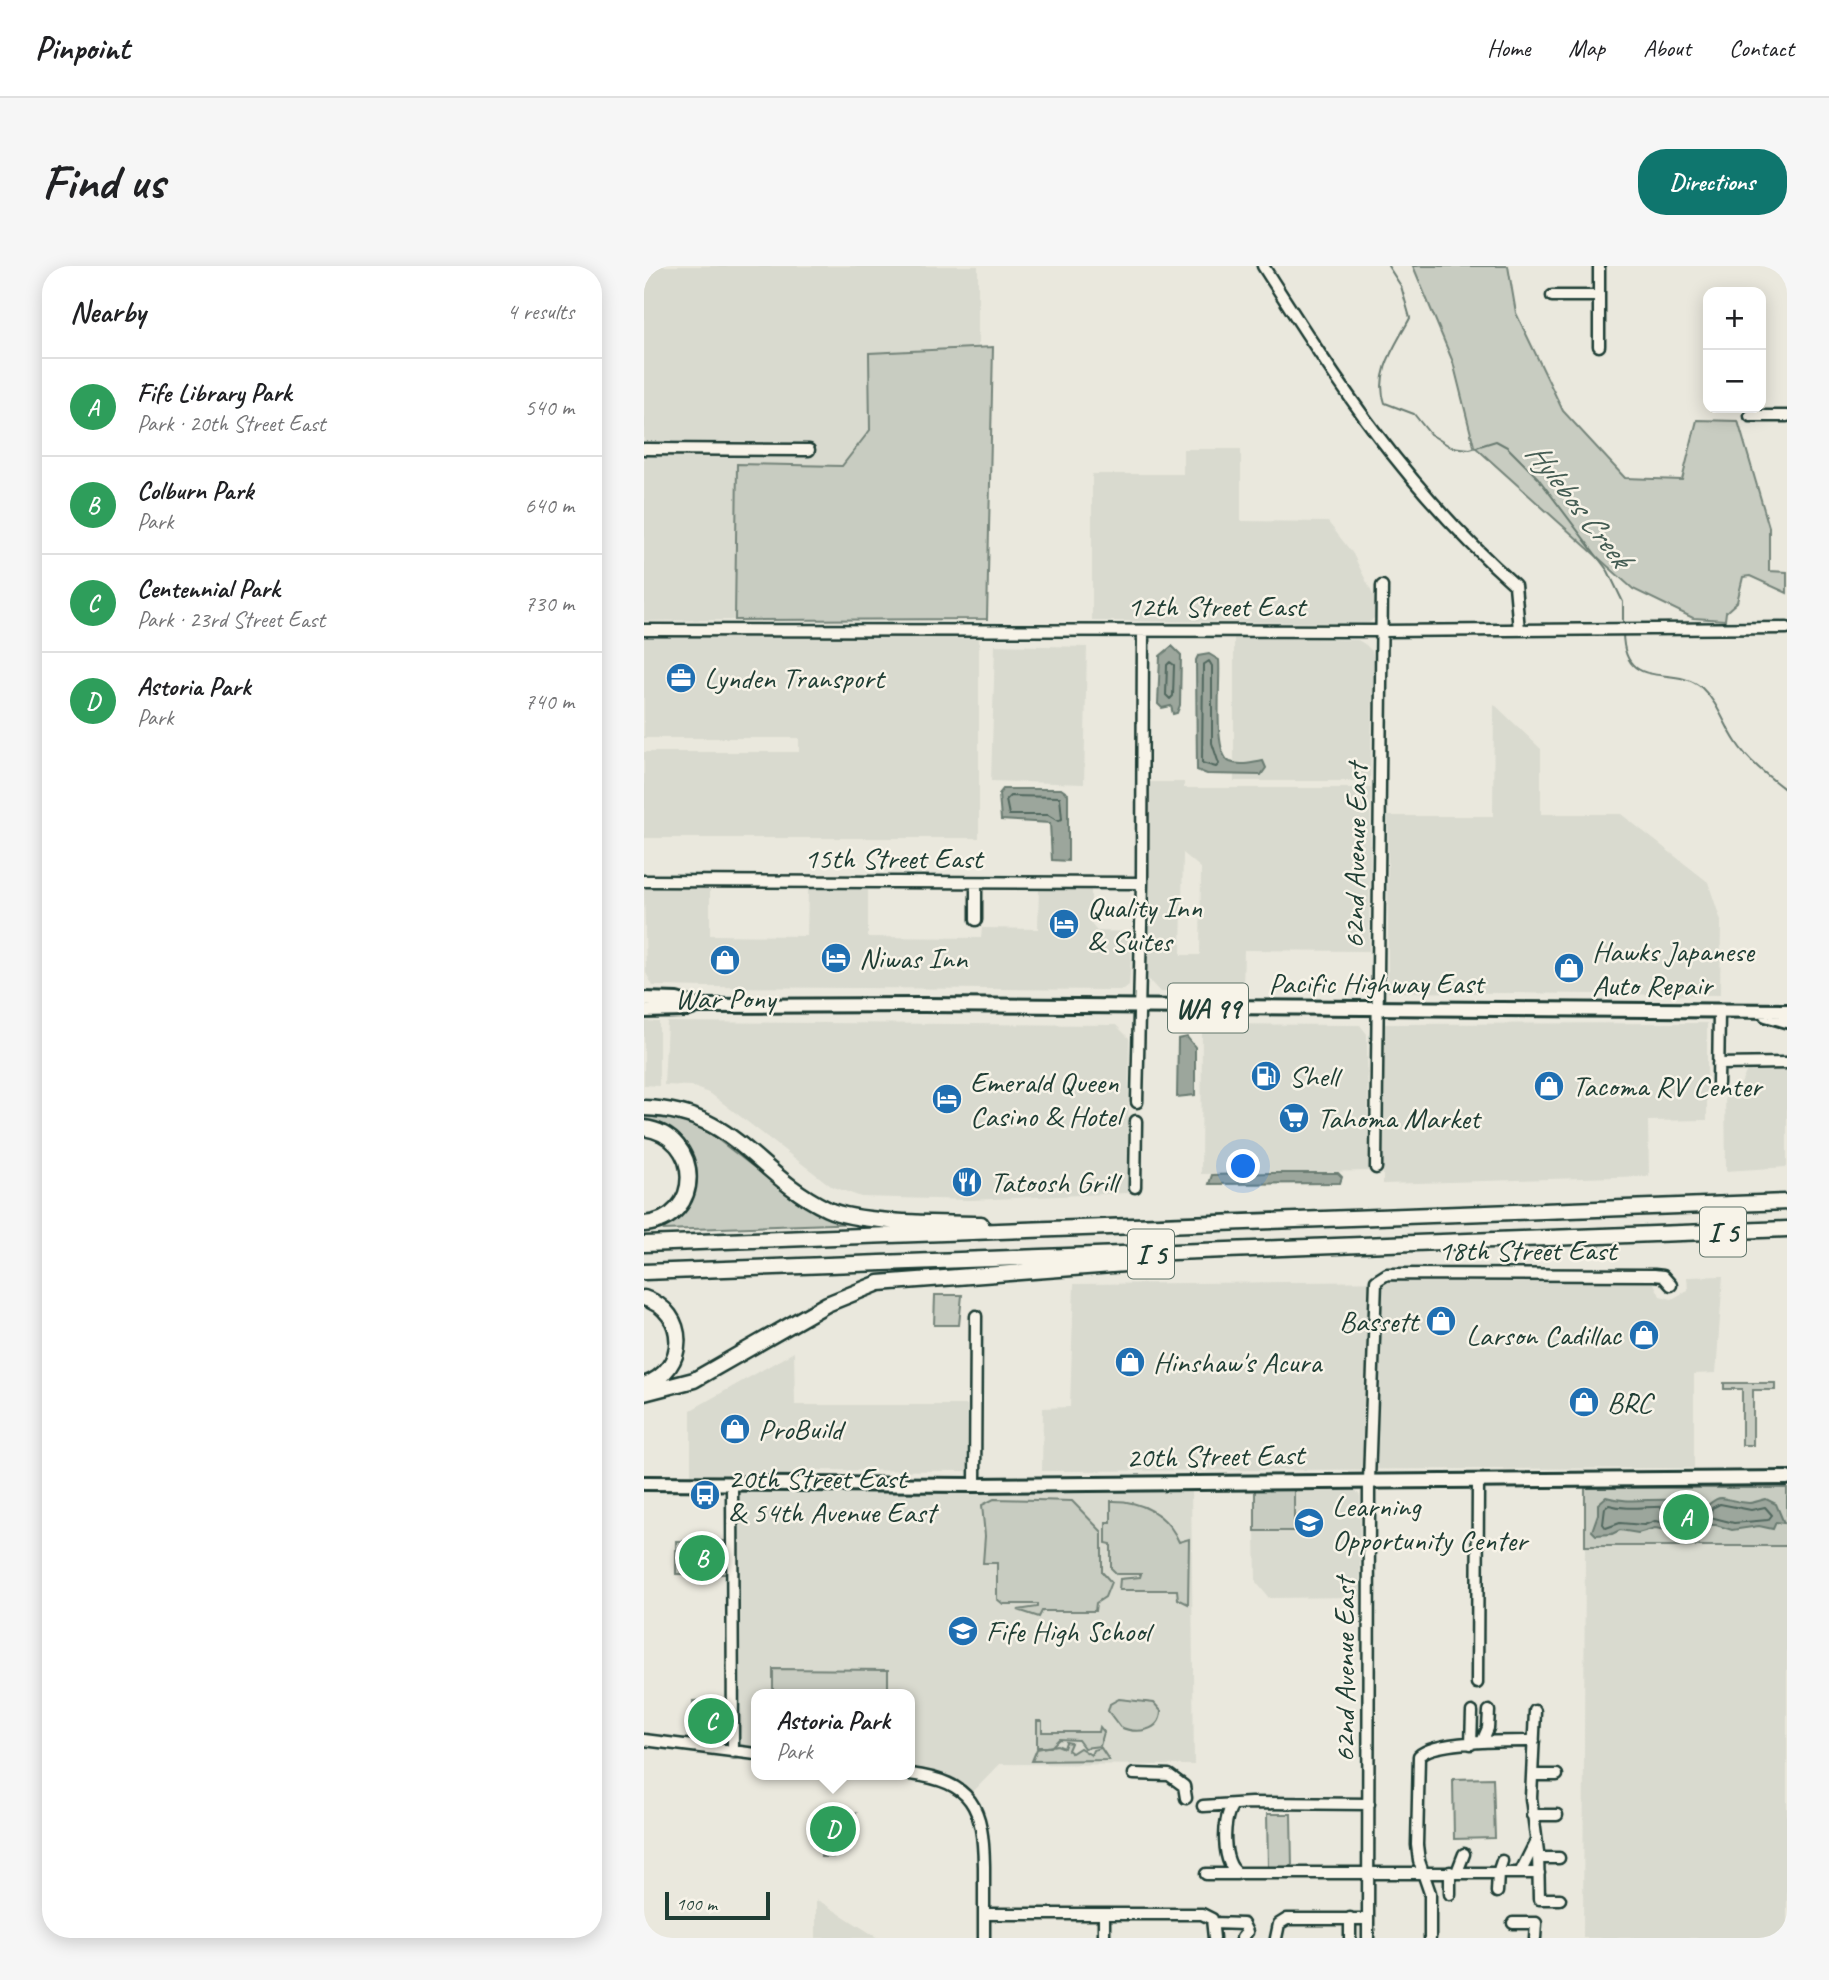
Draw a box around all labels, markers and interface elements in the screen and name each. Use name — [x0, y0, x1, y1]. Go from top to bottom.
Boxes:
text: Pinpoint — [35, 27, 129, 69]
text: Home — [1487, 33, 1530, 63]
text: Map — [1568, 33, 1605, 63]
text: About — [1643, 33, 1691, 63]
text: Contact — [1729, 33, 1794, 63]
button: Directions — [1638, 149, 1787, 215]
text: Find us — [42, 151, 164, 213]
map controls — [1703, 287, 1766, 413]
button: + — [1703, 287, 1766, 350]
text: Nearby — [70, 293, 146, 331]
text: 4 results — [507, 297, 574, 326]
button: − — [1703, 350, 1766, 413]
text: Fife Library Park — [137, 376, 291, 409]
text: A — [87, 393, 99, 422]
text: 540 m — [525, 393, 574, 422]
text: Park · 20th Street East — [137, 409, 326, 438]
water label: Hylebos Creek — [1517, 433, 1644, 580]
text: Colburn Park — [137, 474, 253, 507]
text: B — [87, 491, 99, 520]
text: 640 m — [525, 491, 574, 520]
text: Park — [137, 507, 173, 536]
text: Centennial Park — [137, 572, 279, 605]
street label: 12th Street East — [1127, 587, 1308, 625]
text: C — [88, 589, 98, 618]
text: 730 m — [525, 589, 574, 618]
text: Park · 23rd Street East — [137, 605, 325, 634]
place label: Lynden Transport — [704, 659, 887, 697]
office icon: Lynden Transport — [664, 661, 698, 695]
text: Astoria Park — [137, 670, 251, 703]
text: D — [86, 687, 100, 716]
text: 740 m — [525, 687, 574, 716]
text: Park — [137, 703, 173, 732]
street label: 62nd Avenue East — [1334, 759, 1376, 949]
street label: 15th Street East — [804, 839, 985, 877]
place label: Quality Inn & Suites — [1087, 888, 1202, 960]
hotel icon: Quality Inn & Suites — [1047, 907, 1081, 941]
place label: Hawks Japanese Auto Repair — [1592, 932, 1756, 1004]
place label: Niwas Inn — [859, 939, 969, 977]
hotel icon: Niwas Inn — [819, 941, 853, 975]
shop icon: War Pony — [708, 943, 742, 977]
shop icon: Hawks Japanese Auto Repair — [1552, 951, 1586, 985]
street label: Pacific Highway East — [1269, 964, 1487, 1002]
place label: War Pony — [675, 979, 778, 1017]
road number: WA 99 — [1168, 984, 1248, 1032]
place label: Shell — [1289, 1057, 1343, 1095]
fuel station icon: Shell — [1249, 1059, 1283, 1093]
place label: Emerald Queen Casino & Hotel — [970, 1063, 1126, 1135]
place label: Tacoma RV Center — [1572, 1067, 1764, 1105]
shop icon: Tacoma RV Center — [1532, 1069, 1566, 1103]
hotel icon: Emerald Queen Casino & Hotel — [930, 1082, 964, 1116]
place label: Tahoma Market — [1317, 1099, 1483, 1137]
supermarket icon: Tahoma Market — [1277, 1101, 1311, 1135]
your location — [1226, 1149, 1260, 1183]
place label: Tatoosh Grill — [990, 1163, 1123, 1201]
restaurant icon: Tatoosh Grill — [950, 1165, 984, 1199]
road number: I 5 — [1700, 1208, 1746, 1256]
road number: I 5 — [1128, 1230, 1174, 1278]
street label: 18th Street East — [1438, 1231, 1619, 1269]
place label: Bassett — [1339, 1302, 1421, 1340]
shop icon: Bassett — [1424, 1304, 1458, 1338]
place label: Larson Cadillac — [1466, 1316, 1622, 1354]
shop icon: Larson Cadillac — [1627, 1318, 1661, 1352]
place label: Hinshaw's Acura — [1153, 1343, 1323, 1381]
shop icon: Hinshaw's Acura — [1113, 1345, 1147, 1379]
place label: BRC — [1607, 1383, 1656, 1421]
shop icon: BRC — [1567, 1385, 1601, 1419]
place label: ProBuild — [758, 1410, 846, 1448]
shop icon: ProBuild — [718, 1412, 752, 1446]
street label: 20th Street East — [1126, 1435, 1307, 1477]
place label: 20th Street East & 54th Avenue East — [728, 1459, 940, 1531]
bus stop icon: 20th Street East & 54th Avenue East — [688, 1478, 722, 1512]
place label: Learning Opportunity Center — [1332, 1487, 1530, 1559]
pin: A — [1663, 1491, 1709, 1543]
school or university icon: Learning Opportunity Center — [1292, 1506, 1326, 1540]
pin: B — [679, 1532, 725, 1584]
street label: 62nd Avenue East — [1325, 1573, 1363, 1763]
place label: Fife High School — [986, 1612, 1155, 1650]
school or university icon: Fife High School — [946, 1614, 980, 1648]
popup — [751, 1689, 915, 1780]
pin: C — [688, 1695, 734, 1747]
text: Astoria Park — [776, 1704, 890, 1737]
text: Park — [776, 1737, 813, 1766]
pin: D — [810, 1803, 856, 1855]
scale bar — [665, 1889, 770, 1921]
text: 100 m — [676, 1892, 717, 1916]

